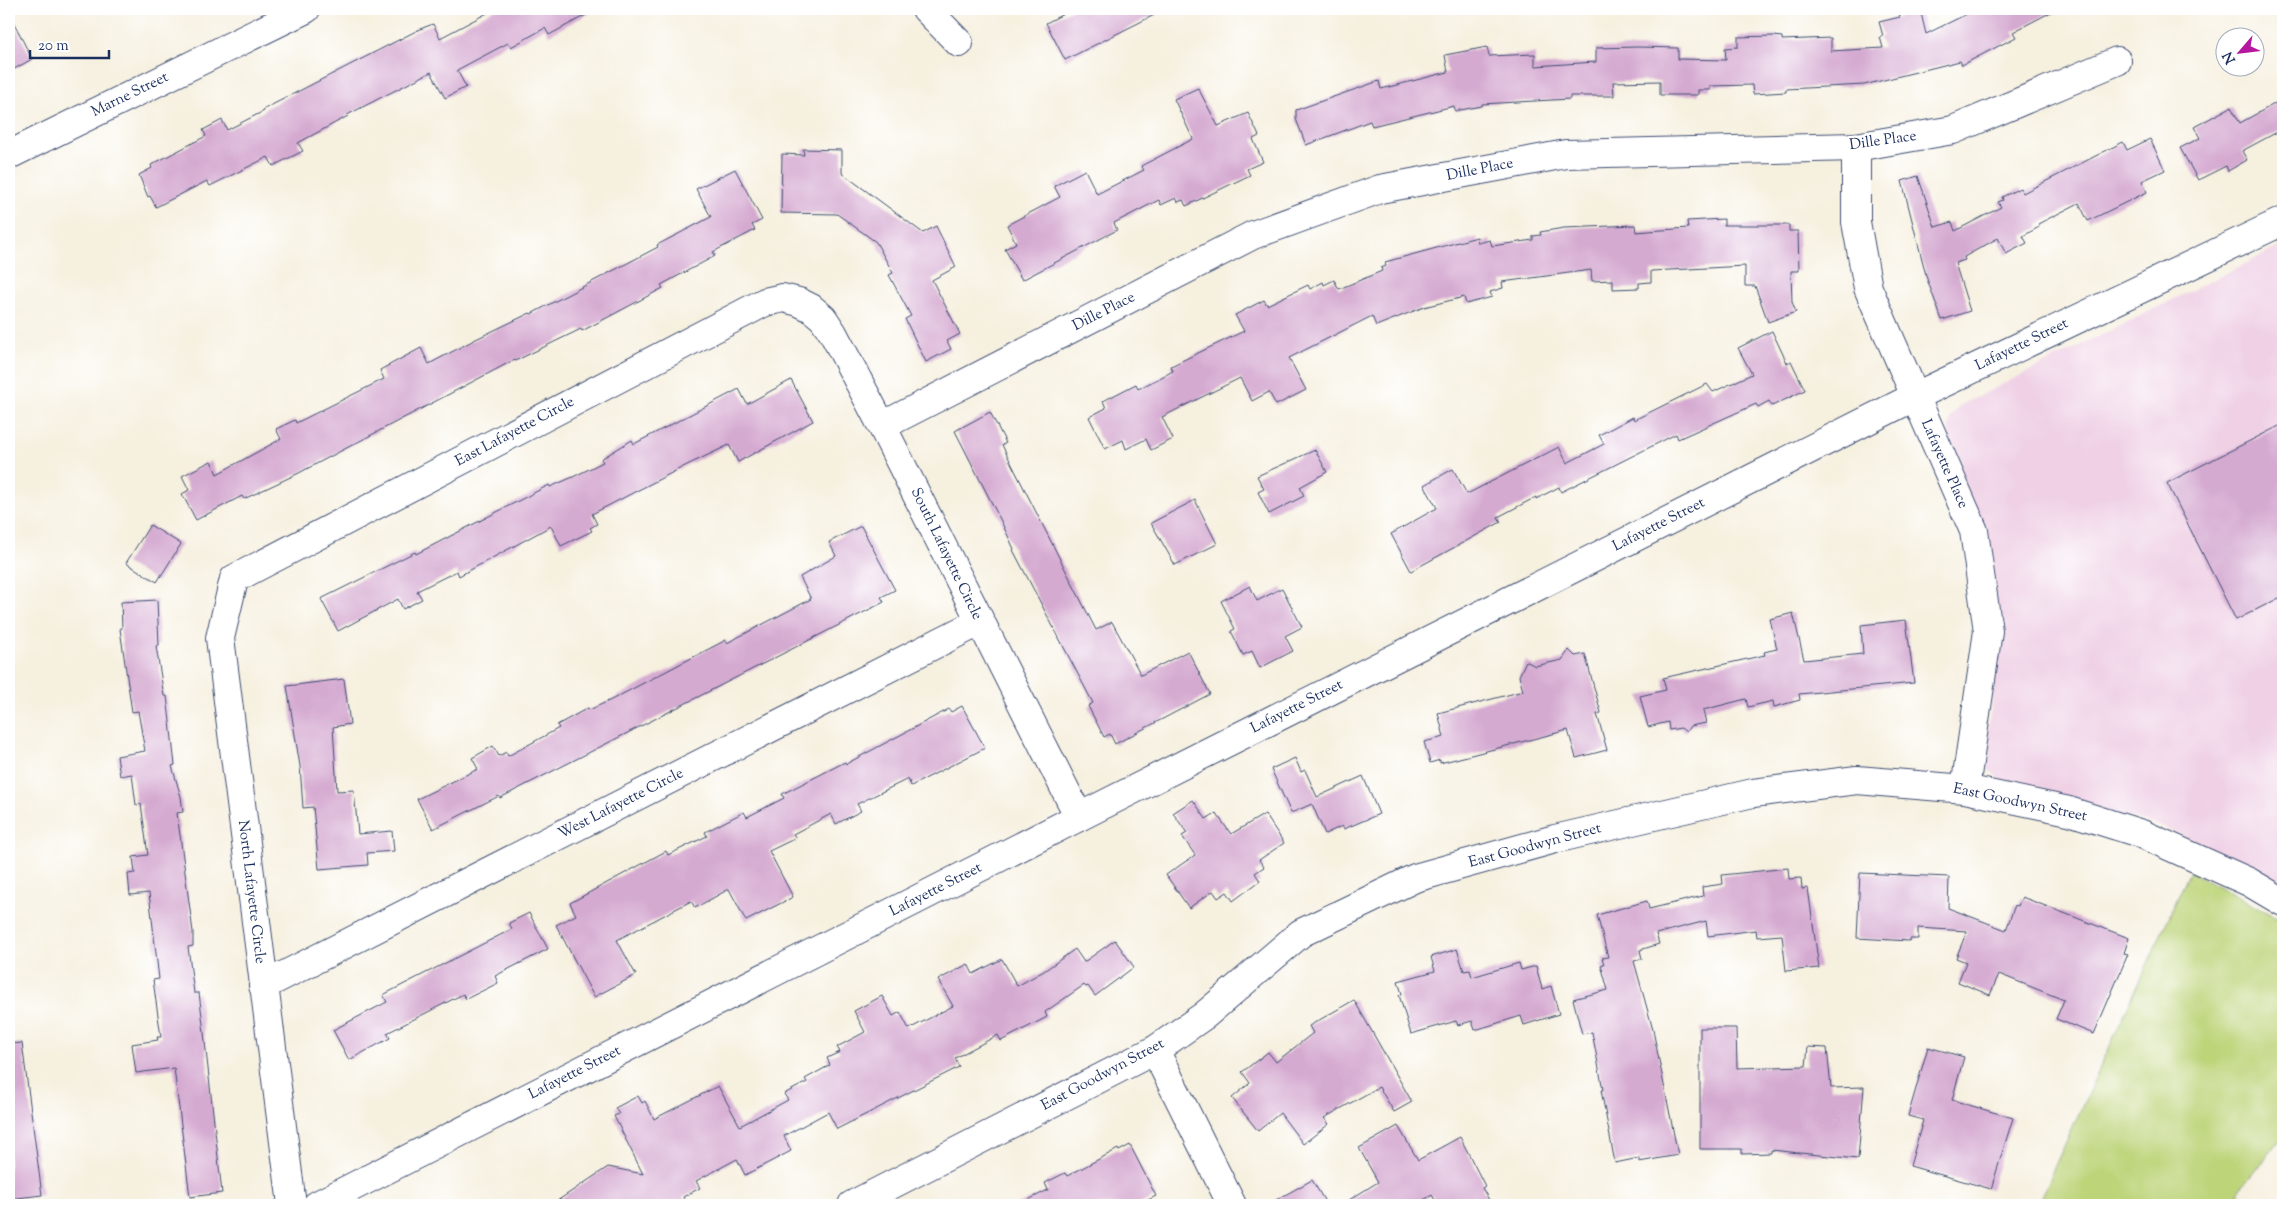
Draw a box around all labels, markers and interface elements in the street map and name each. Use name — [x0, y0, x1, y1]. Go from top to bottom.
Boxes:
scale bar — [30, 28, 109, 60]
north arrow — [2214, 28, 2264, 78]
text: 20 m — [38, 36, 69, 57]
text: N — [2219, 48, 2242, 67]
street label: Marne Street — [88, 67, 172, 123]
street label: Dille Place — [1848, 126, 1918, 156]
street label: Dille Place — [1445, 153, 1515, 187]
street label: Dille Place — [1069, 287, 1139, 337]
street label: Lafayette Street — [1972, 313, 2072, 377]
street label: East Lafayette Circle — [452, 392, 578, 472]
street label: Lafayette Place — [1915, 416, 1973, 512]
street label: South Lafayette Circle — [905, 484, 987, 624]
street label: Lafayette Street — [1609, 493, 1709, 557]
street label: Lafayette Street — [1247, 675, 1347, 739]
street label: West Lafayette Circle — [555, 763, 687, 845]
street label: East Goodwyn Street — [1951, 779, 2089, 827]
street label: East Goodwyn Street — [1466, 818, 1604, 874]
street label: North Lafayette Circle — [232, 819, 270, 965]
street label: Lafayette Street — [886, 858, 986, 922]
street label: East Goodwyn Street — [1038, 1034, 1168, 1116]
street label: Lafayette Street — [525, 1041, 625, 1105]

